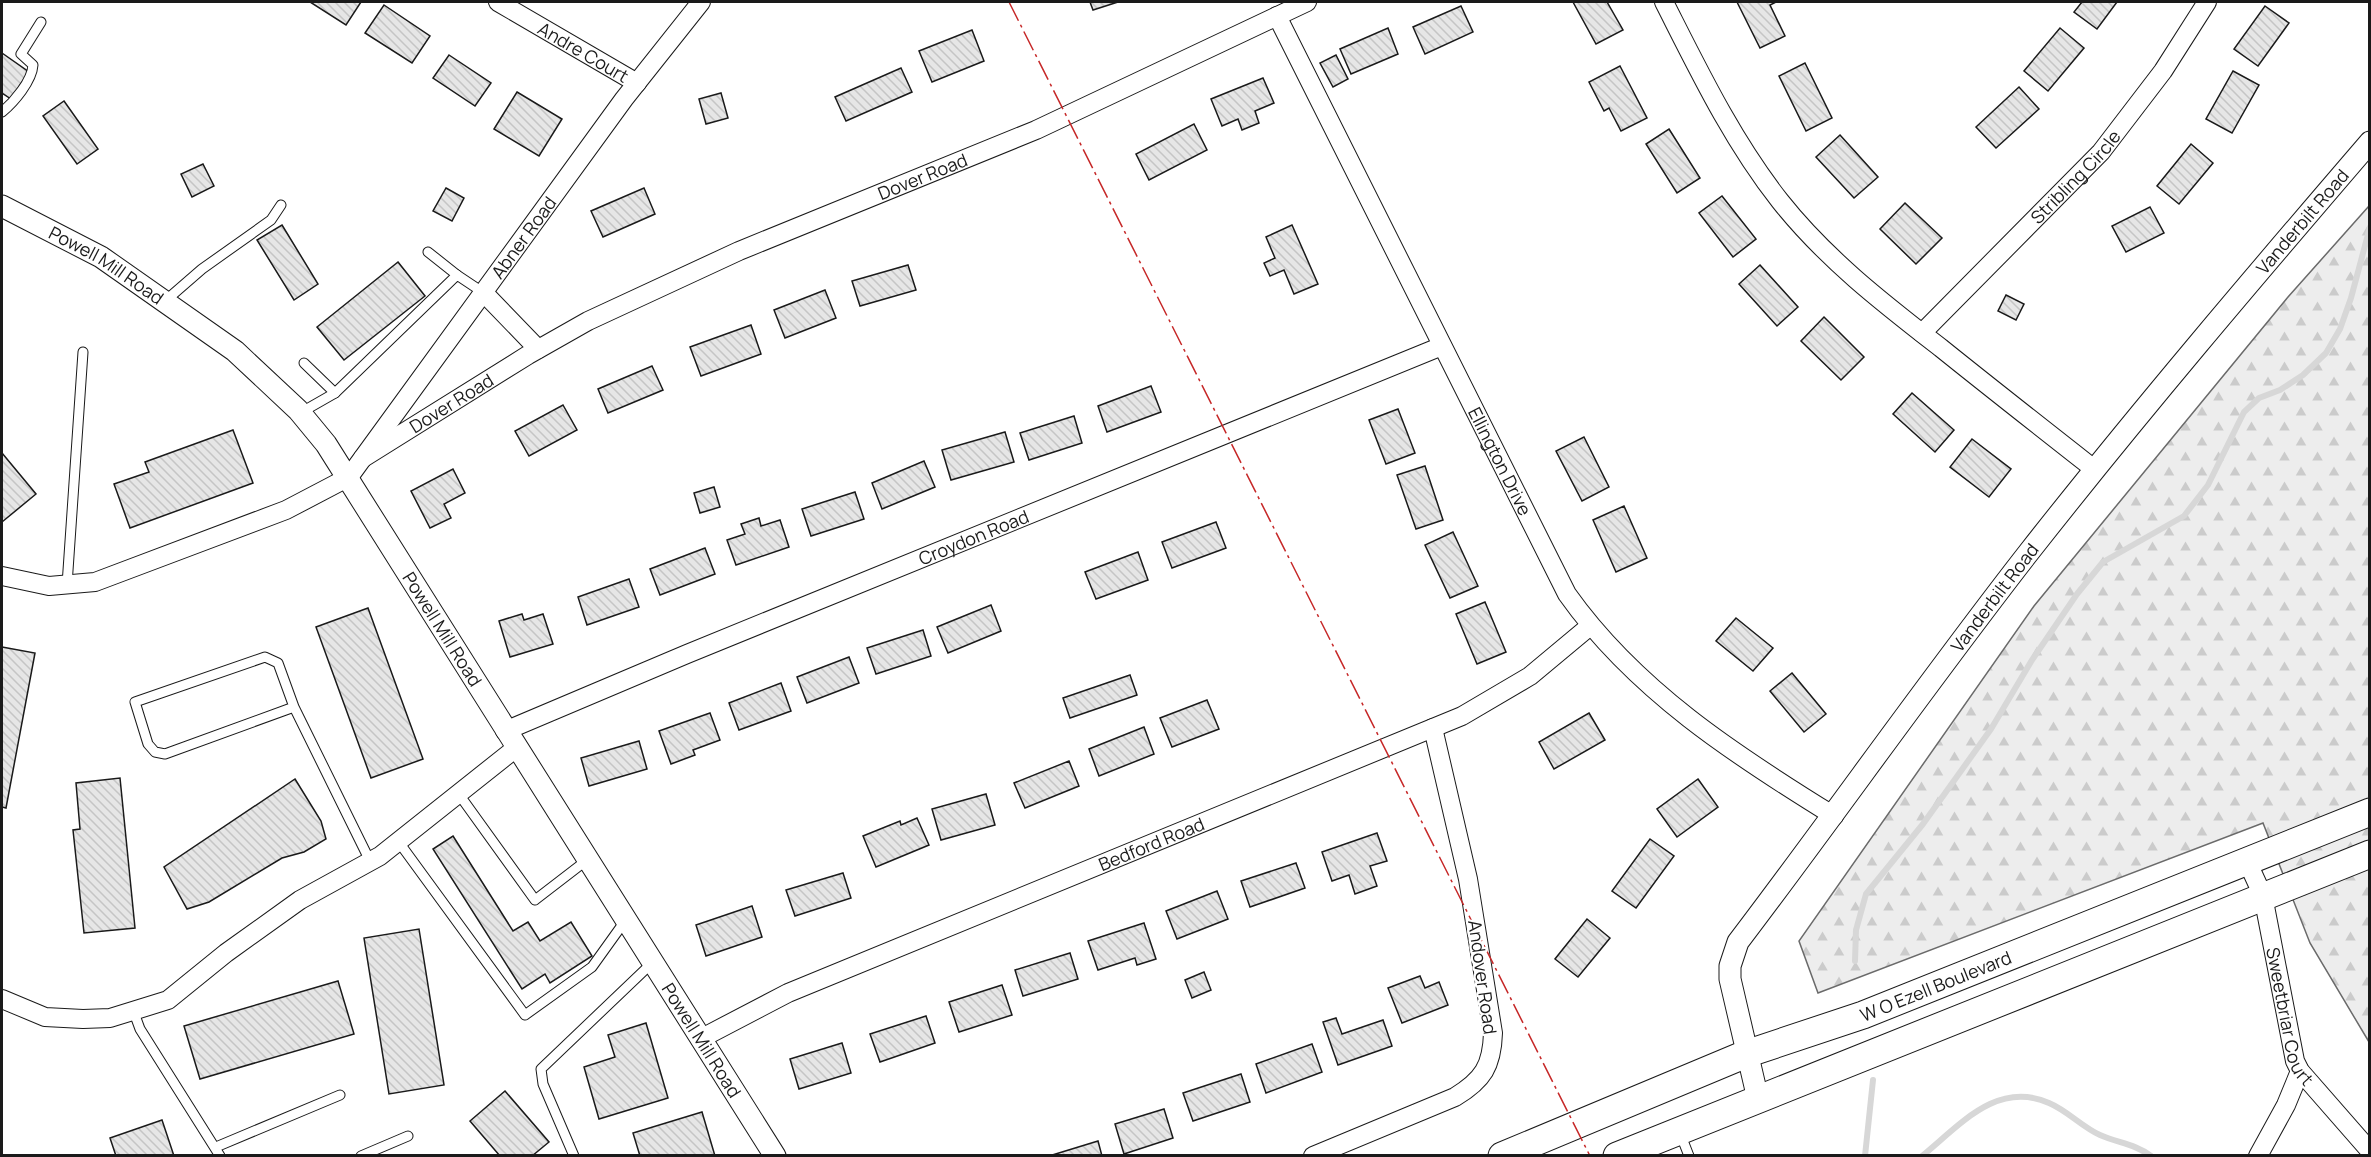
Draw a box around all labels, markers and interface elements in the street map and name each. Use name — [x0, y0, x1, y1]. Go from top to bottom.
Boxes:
street label: Andre Court — [534, 16, 633, 88]
street label: Stribling Circle — [2025, 125, 2126, 229]
street label: Dover Road — [874, 147, 971, 205]
street label: Vanderbilt Road — [2250, 164, 2354, 279]
street label: Abner Road — [485, 191, 561, 283]
street label: Powell Mill Road — [45, 220, 169, 309]
street label: Dover Road — [405, 368, 498, 438]
street label: Ellington Drive — [1463, 403, 1538, 519]
street label: Croydon Road — [915, 504, 1032, 570]
street label: Vanderbilt Road — [1945, 538, 2044, 657]
street label: Powell Mill Road — [397, 567, 488, 691]
street label: Bedford Road — [1095, 811, 1208, 876]
street label: Andover Road — [1463, 918, 1503, 1036]
street label: W O Ezell Boulevard — [1856, 945, 2015, 1027]
street label: Sweetbriar Court — [2261, 945, 2319, 1090]
street label: Powell Mill Road — [657, 978, 747, 1102]

